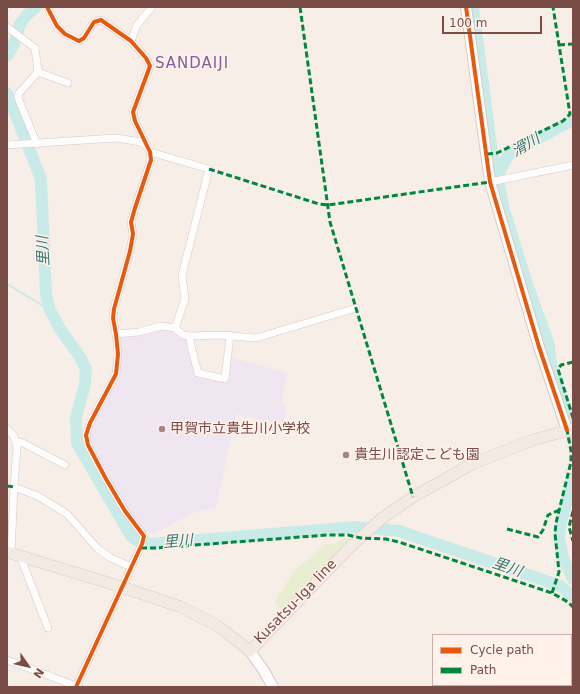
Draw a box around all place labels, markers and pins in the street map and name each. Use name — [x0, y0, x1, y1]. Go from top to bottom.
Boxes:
place label: 甲賀市立貴生川小学校 — [170, 421, 310, 437]
marker: 甲賀市立貴生川小学校 — [157, 424, 167, 434]
place label: 貴生川認定こども園 — [354, 447, 480, 463]
marker: 貴生川認定こども園 — [341, 450, 351, 460]

